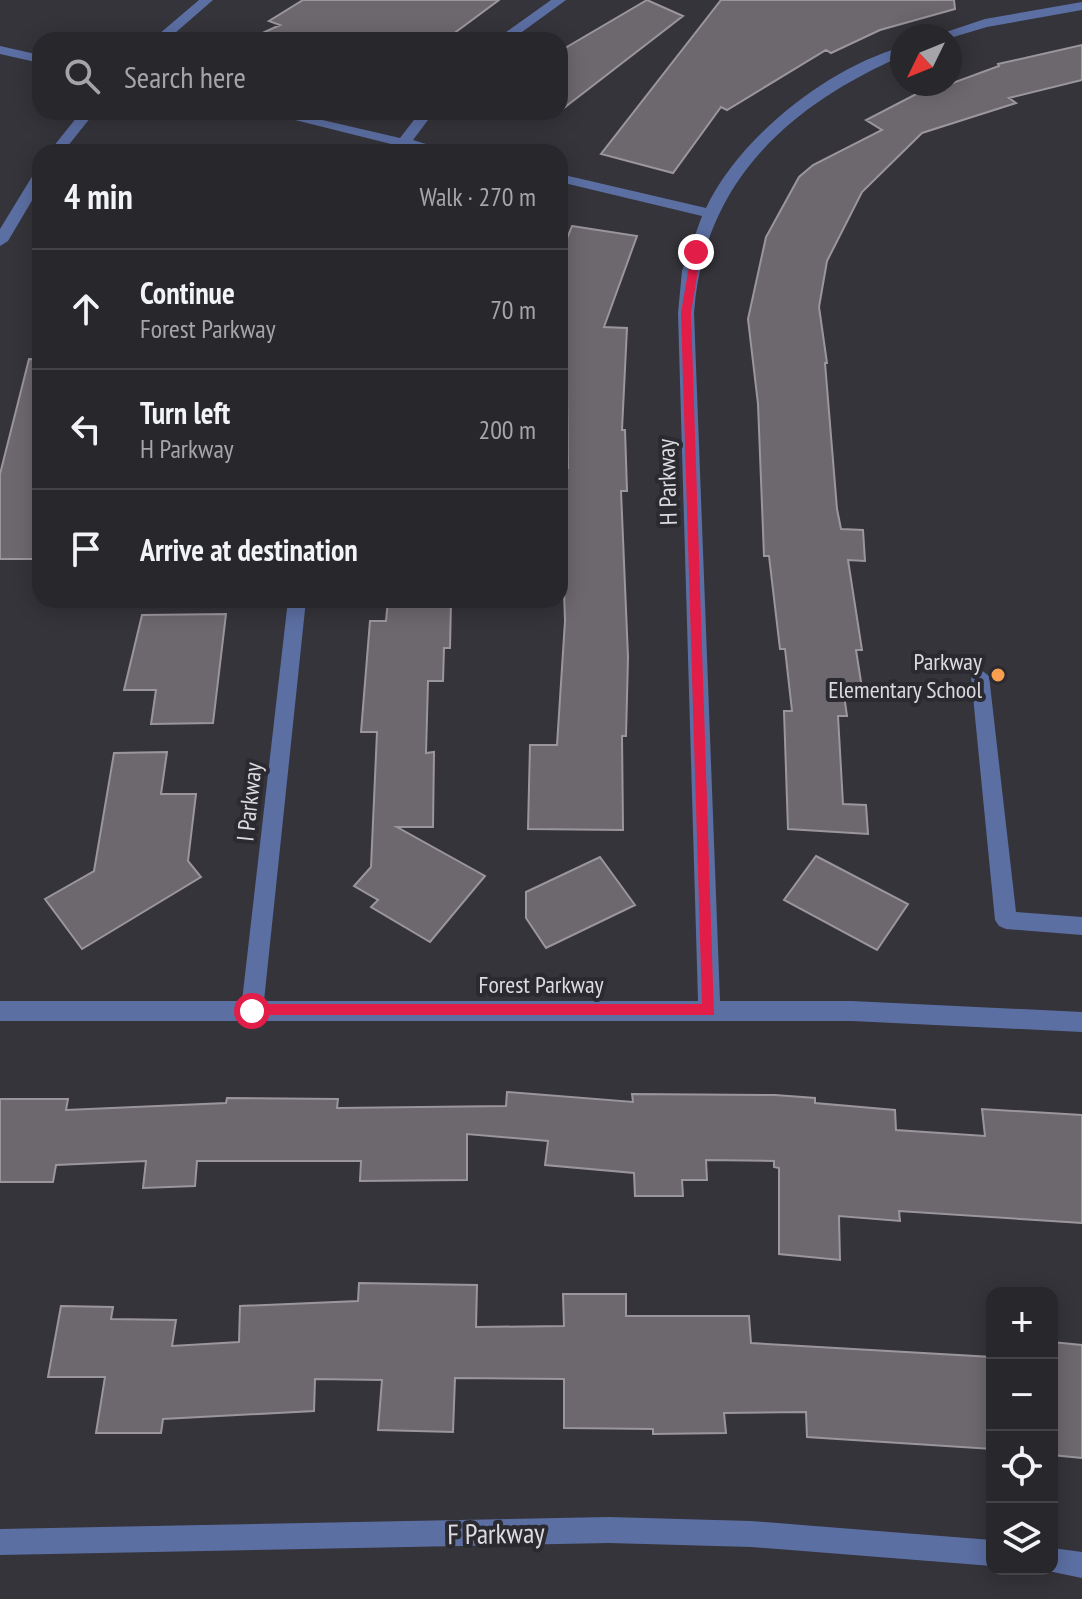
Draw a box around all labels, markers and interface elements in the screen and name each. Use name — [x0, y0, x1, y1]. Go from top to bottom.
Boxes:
north arrow — [890, 24, 962, 96]
search box — [32, 32, 568, 120]
icon: search — [60, 54, 104, 98]
text: Search here — [124, 57, 246, 96]
text: 4 min — [64, 174, 133, 218]
text: Walk · 270 m — [419, 180, 536, 213]
route end — [678, 234, 714, 270]
text: Continue — [140, 273, 235, 312]
icon: ahead — [64, 287, 108, 331]
text: 70 m — [490, 293, 536, 326]
text: Forest Parkway — [140, 312, 275, 345]
text: Turn left — [140, 393, 230, 432]
icon: left — [64, 407, 108, 451]
text: 200 m — [478, 413, 536, 446]
text: H Parkway — [140, 432, 234, 465]
street label: H Parkway — [650, 438, 684, 526]
icon: arrive — [64, 527, 108, 571]
text: Arrive at destination — [140, 530, 358, 569]
place label: Parkway Elementary School — [828, 646, 982, 705]
marker: Parkway Elementary School — [989, 666, 1007, 684]
street label: I Parkway — [229, 761, 269, 843]
street label: Forest Parkway — [478, 969, 604, 1000]
route start — [234, 993, 270, 1029]
map controls — [986, 1287, 1058, 1575]
button: + — [986, 1287, 1058, 1359]
button: − — [986, 1359, 1058, 1431]
button: locate — [986, 1431, 1058, 1503]
button: layers — [986, 1503, 1058, 1575]
street label: F Parkway — [447, 1514, 545, 1552]

